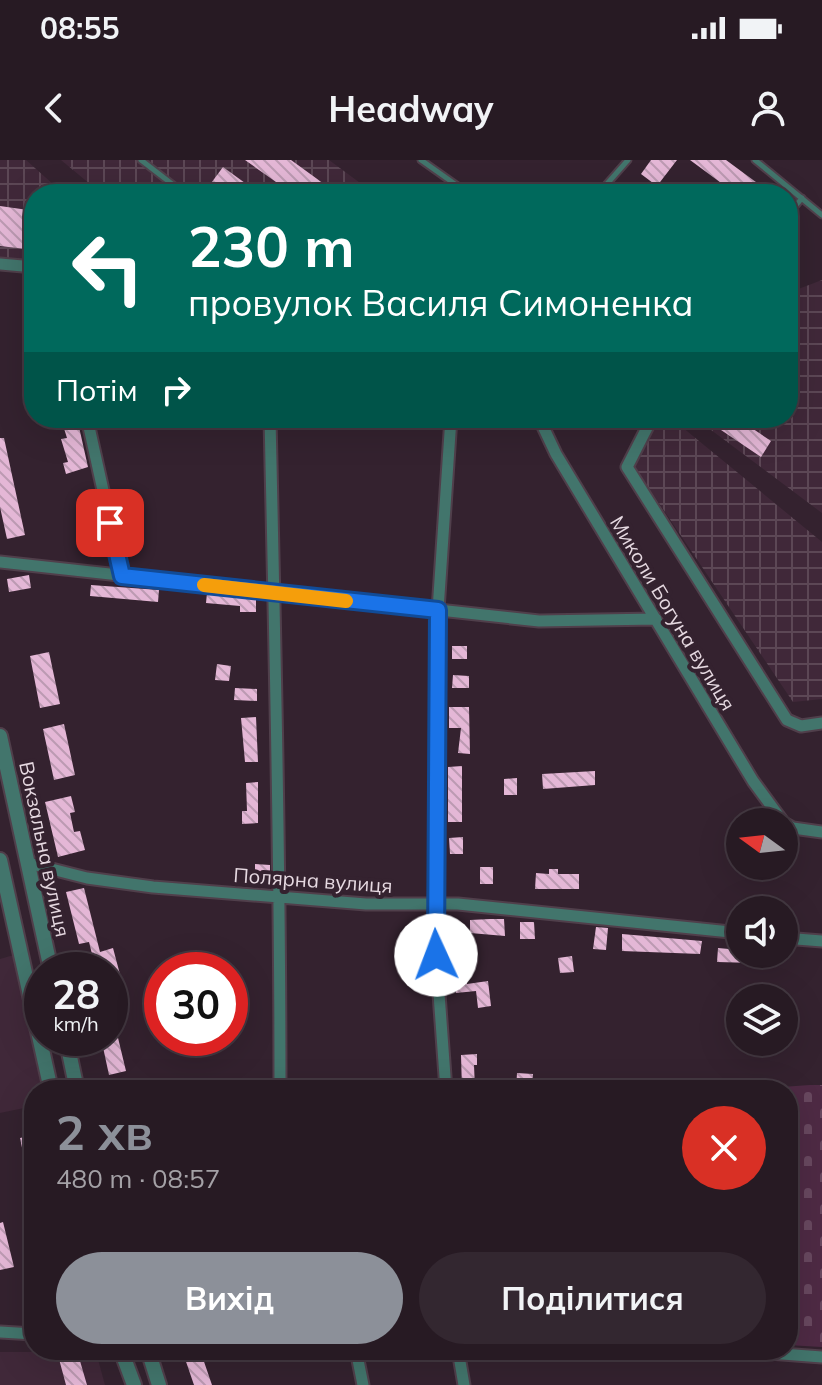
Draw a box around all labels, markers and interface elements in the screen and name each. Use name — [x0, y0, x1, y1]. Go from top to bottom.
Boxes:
text: 08:55 — [40, 9, 119, 47]
icon: back — [32, 86, 76, 130]
text: Headway — [328, 86, 494, 131]
icon: person — [746, 86, 790, 130]
text: 230 m — [188, 211, 355, 281]
icon: left — [56, 216, 160, 320]
text: провулок Василя Симоненка — [188, 280, 693, 325]
icon: right — [154, 368, 198, 412]
text: Потім — [56, 371, 138, 409]
pin — [76, 489, 144, 557]
icon: arrive — [88, 501, 132, 545]
street label: Миколи Богуна вулиця — [605, 511, 741, 715]
street label: Вокзальна вулиця — [14, 759, 76, 939]
north arrow — [726, 808, 798, 880]
map controls — [726, 808, 798, 1056]
street label: Полярна вулиця — [233, 862, 393, 898]
button: sound — [726, 896, 798, 968]
position arrow — [394, 913, 478, 997]
speed limit sign: 30 — [144, 952, 248, 1056]
text: 28 — [52, 969, 100, 1019]
button: layers — [726, 984, 798, 1056]
text: km/h — [53, 1011, 99, 1036]
text: 2 хв — [56, 1102, 153, 1162]
button: close — [682, 1106, 766, 1190]
text: 480 m · 08:57 — [56, 1162, 220, 1195]
button: Вихід — [56, 1252, 403, 1344]
button: Поділитися — [419, 1252, 766, 1344]

